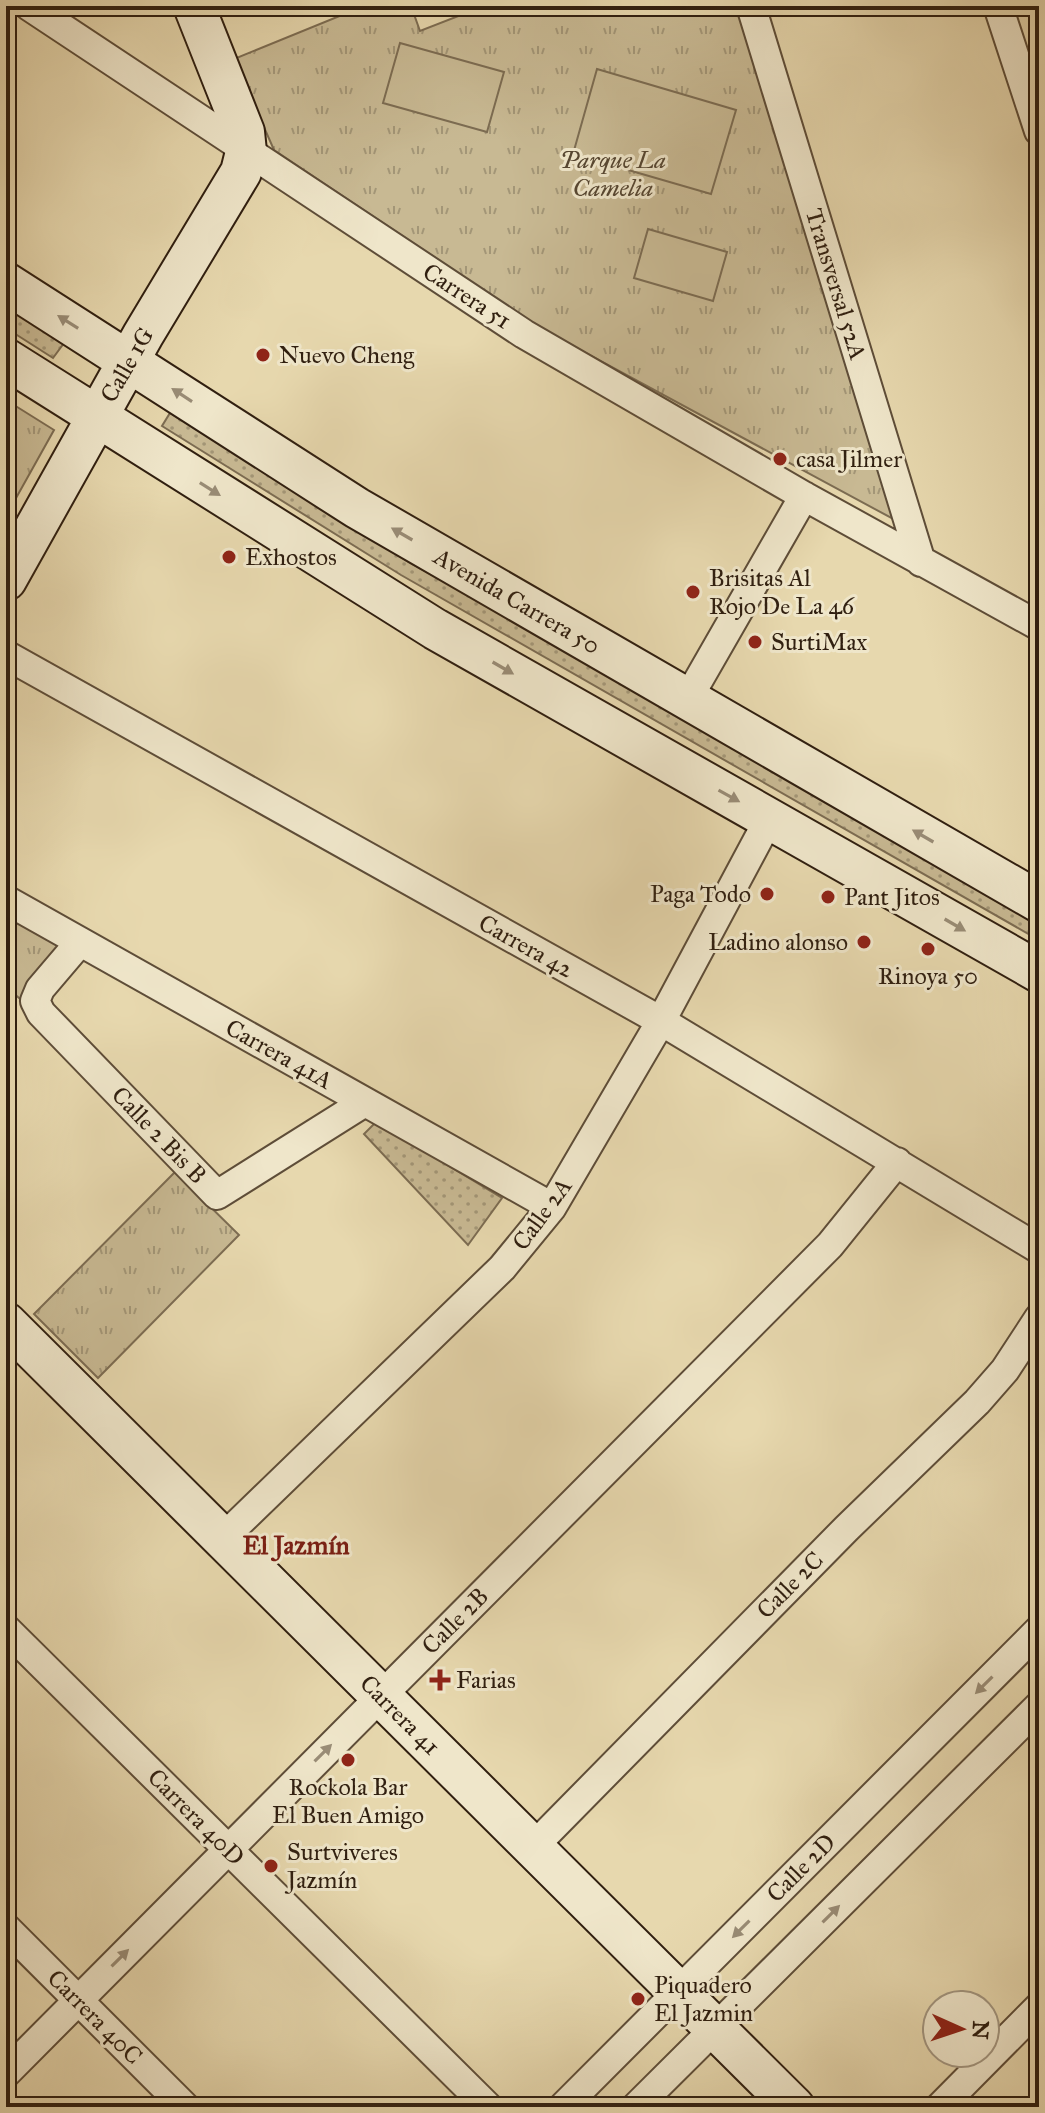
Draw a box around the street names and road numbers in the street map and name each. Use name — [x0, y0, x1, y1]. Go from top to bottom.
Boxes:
street label: Transversal 52A — [799, 205, 873, 363]
street label: Carrera 51 — [417, 256, 517, 336]
street label: Calle 1G — [94, 322, 160, 408]
street label: Avenida Carrera 50 — [428, 541, 605, 661]
street label: Carrera 42 — [473, 908, 579, 984]
street label: Carrera 41A — [220, 1012, 338, 1096]
street label: Calle 2 Bis B — [105, 1080, 213, 1190]
street label: Calle 2A — [506, 1172, 578, 1256]
street label: Calle 2C — [750, 1545, 830, 1625]
street label: Calle 2B — [415, 1581, 495, 1661]
street label: Carrera 41 — [354, 1669, 446, 1761]
street label: Carrera 40D — [141, 1762, 251, 1872]
street label: Calle 2D — [760, 1827, 842, 1909]
street label: Carrera 40C — [41, 1963, 149, 2071]

